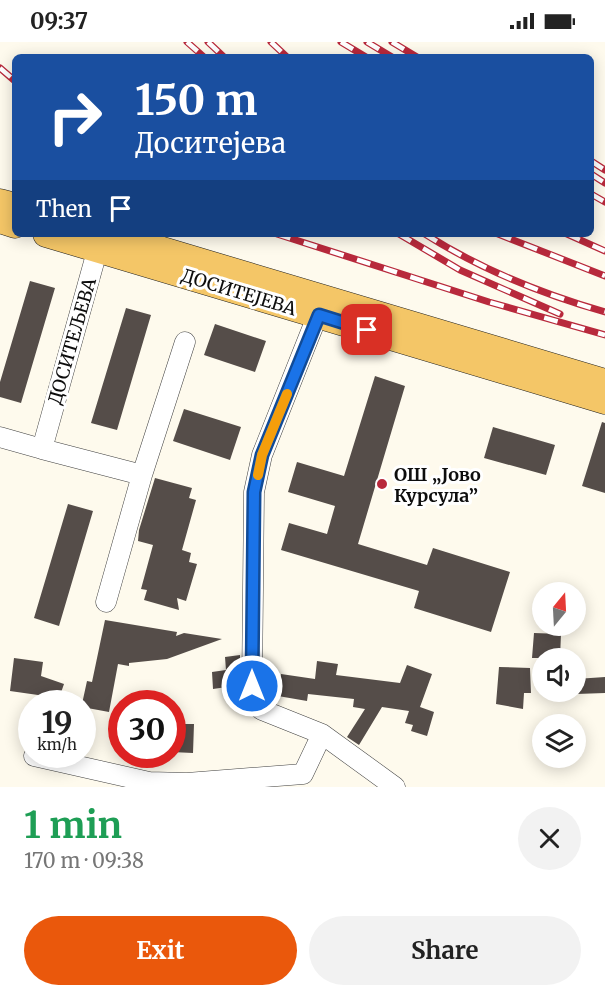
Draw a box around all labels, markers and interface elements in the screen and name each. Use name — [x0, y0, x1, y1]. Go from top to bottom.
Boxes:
text: 09:37 — [30, 7, 88, 35]
text: 150 m — [135, 74, 257, 126]
icon: right — [36, 78, 114, 156]
text: Доситејева — [135, 126, 286, 160]
icon: arrive — [104, 192, 137, 225]
text: Then — [36, 195, 92, 223]
street label: ДОСИТЕЈЕВА — [179, 264, 299, 320]
street label: ДОСИТЕЉЕВА — [43, 275, 101, 407]
pin — [341, 304, 392, 355]
icon: arrive — [350, 313, 383, 346]
place label: ОШ „Јово Курсула” — [394, 463, 481, 507]
marker: ОШ „Јово Курсула” — [375, 477, 389, 491]
north arrow — [532, 582, 586, 636]
map controls — [532, 582, 586, 768]
button: sound — [532, 648, 586, 702]
position arrow — [220, 654, 284, 718]
speed limit sign: 30 — [108, 690, 186, 768]
text: 19 — [41, 703, 73, 741]
button: layers — [532, 714, 586, 768]
text: km/h — [37, 735, 77, 754]
text: 1 min — [24, 803, 122, 848]
button: close — [518, 807, 581, 870]
text: 170 m · 09:38 — [24, 848, 144, 873]
button: Exit — [24, 916, 297, 985]
button: Share — [309, 916, 581, 985]

